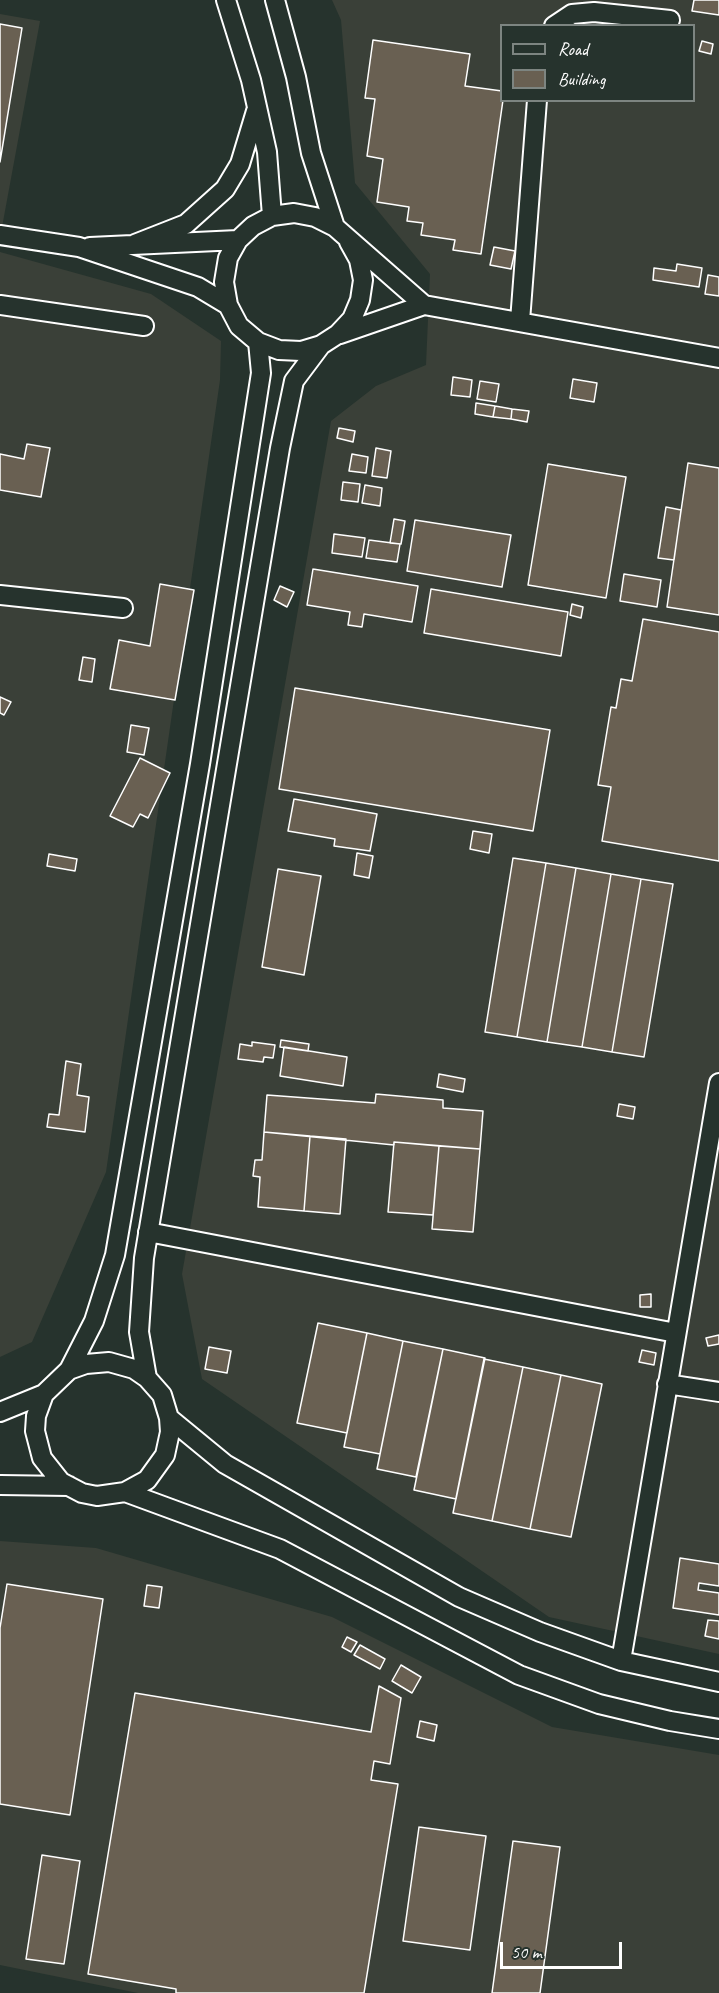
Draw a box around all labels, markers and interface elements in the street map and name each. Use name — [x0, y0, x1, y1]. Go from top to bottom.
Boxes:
legend — [500, 24, 695, 102]
text: Road — [558, 38, 588, 60]
text: Building — [558, 68, 605, 90]
scale bar — [503, 1930, 624, 1968]
text: 50 m — [511, 1941, 542, 1963]

